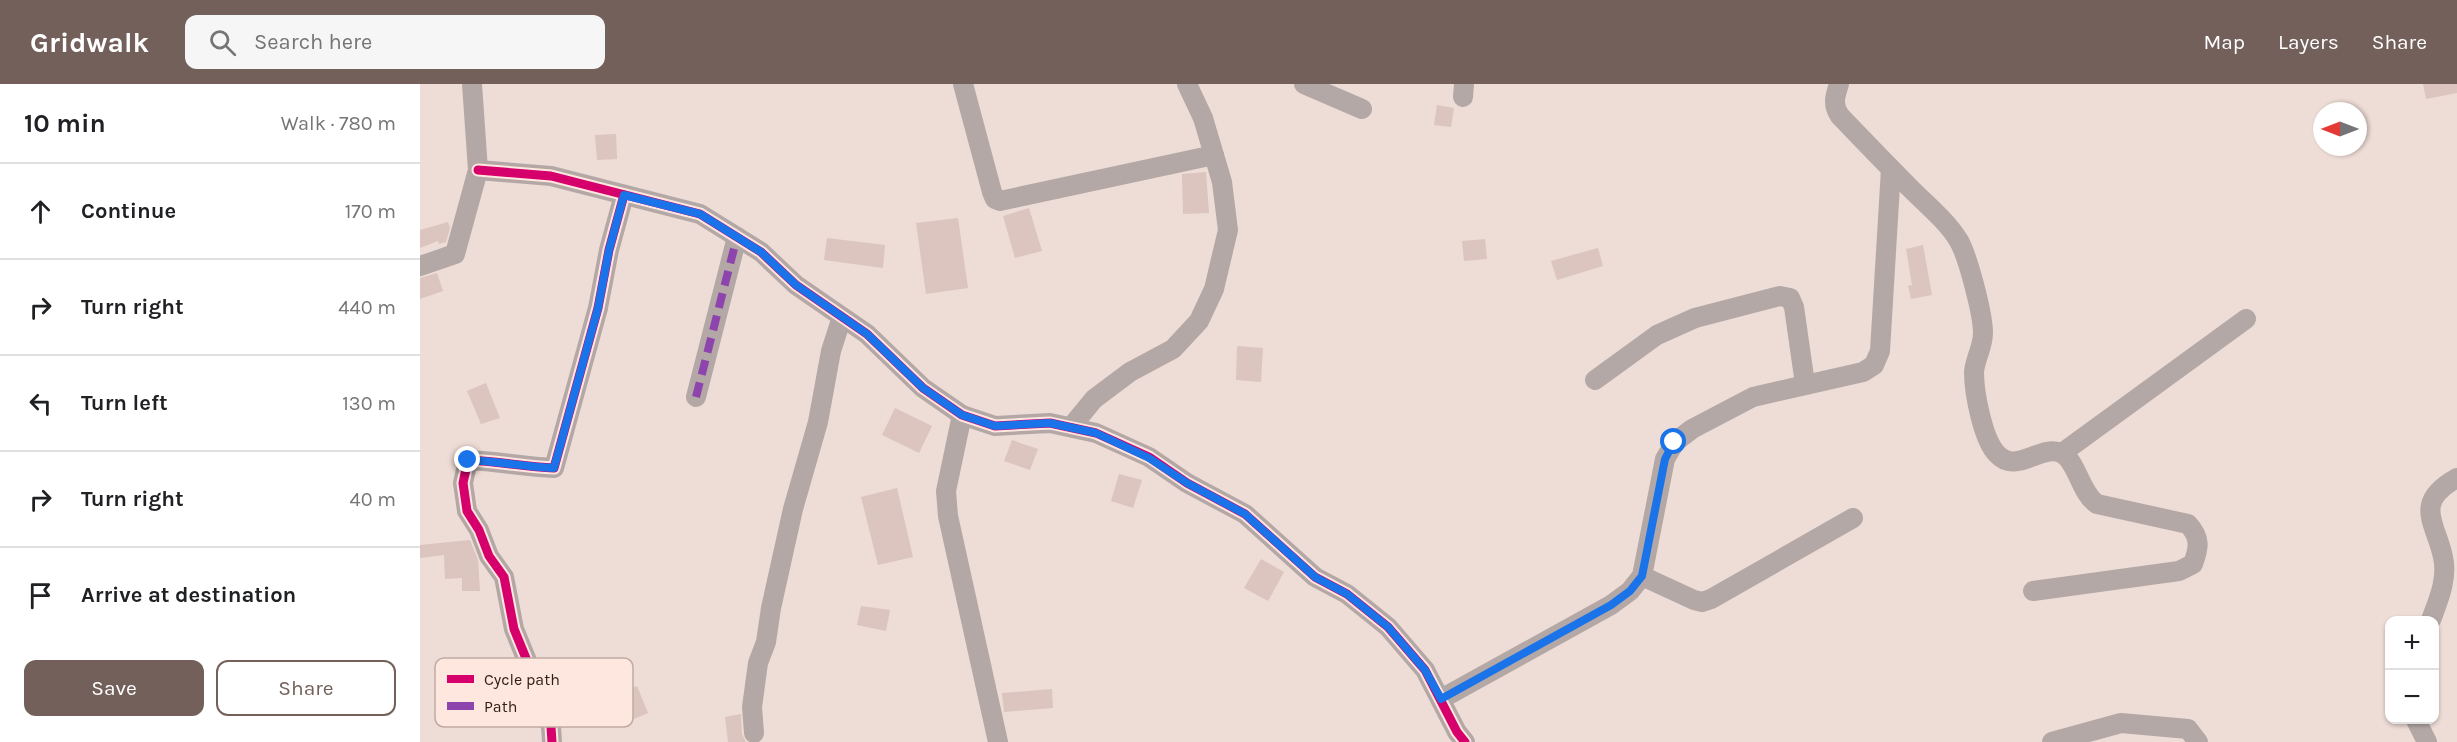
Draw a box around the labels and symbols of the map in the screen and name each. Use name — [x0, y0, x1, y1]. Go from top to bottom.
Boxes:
north arrow — [2313, 102, 2367, 156]
route start — [1660, 428, 1686, 454]
route end — [454, 446, 480, 472]
legend — [435, 658, 633, 727]
text: Cycle path — [484, 670, 560, 689]
text: Path — [484, 697, 517, 716]

